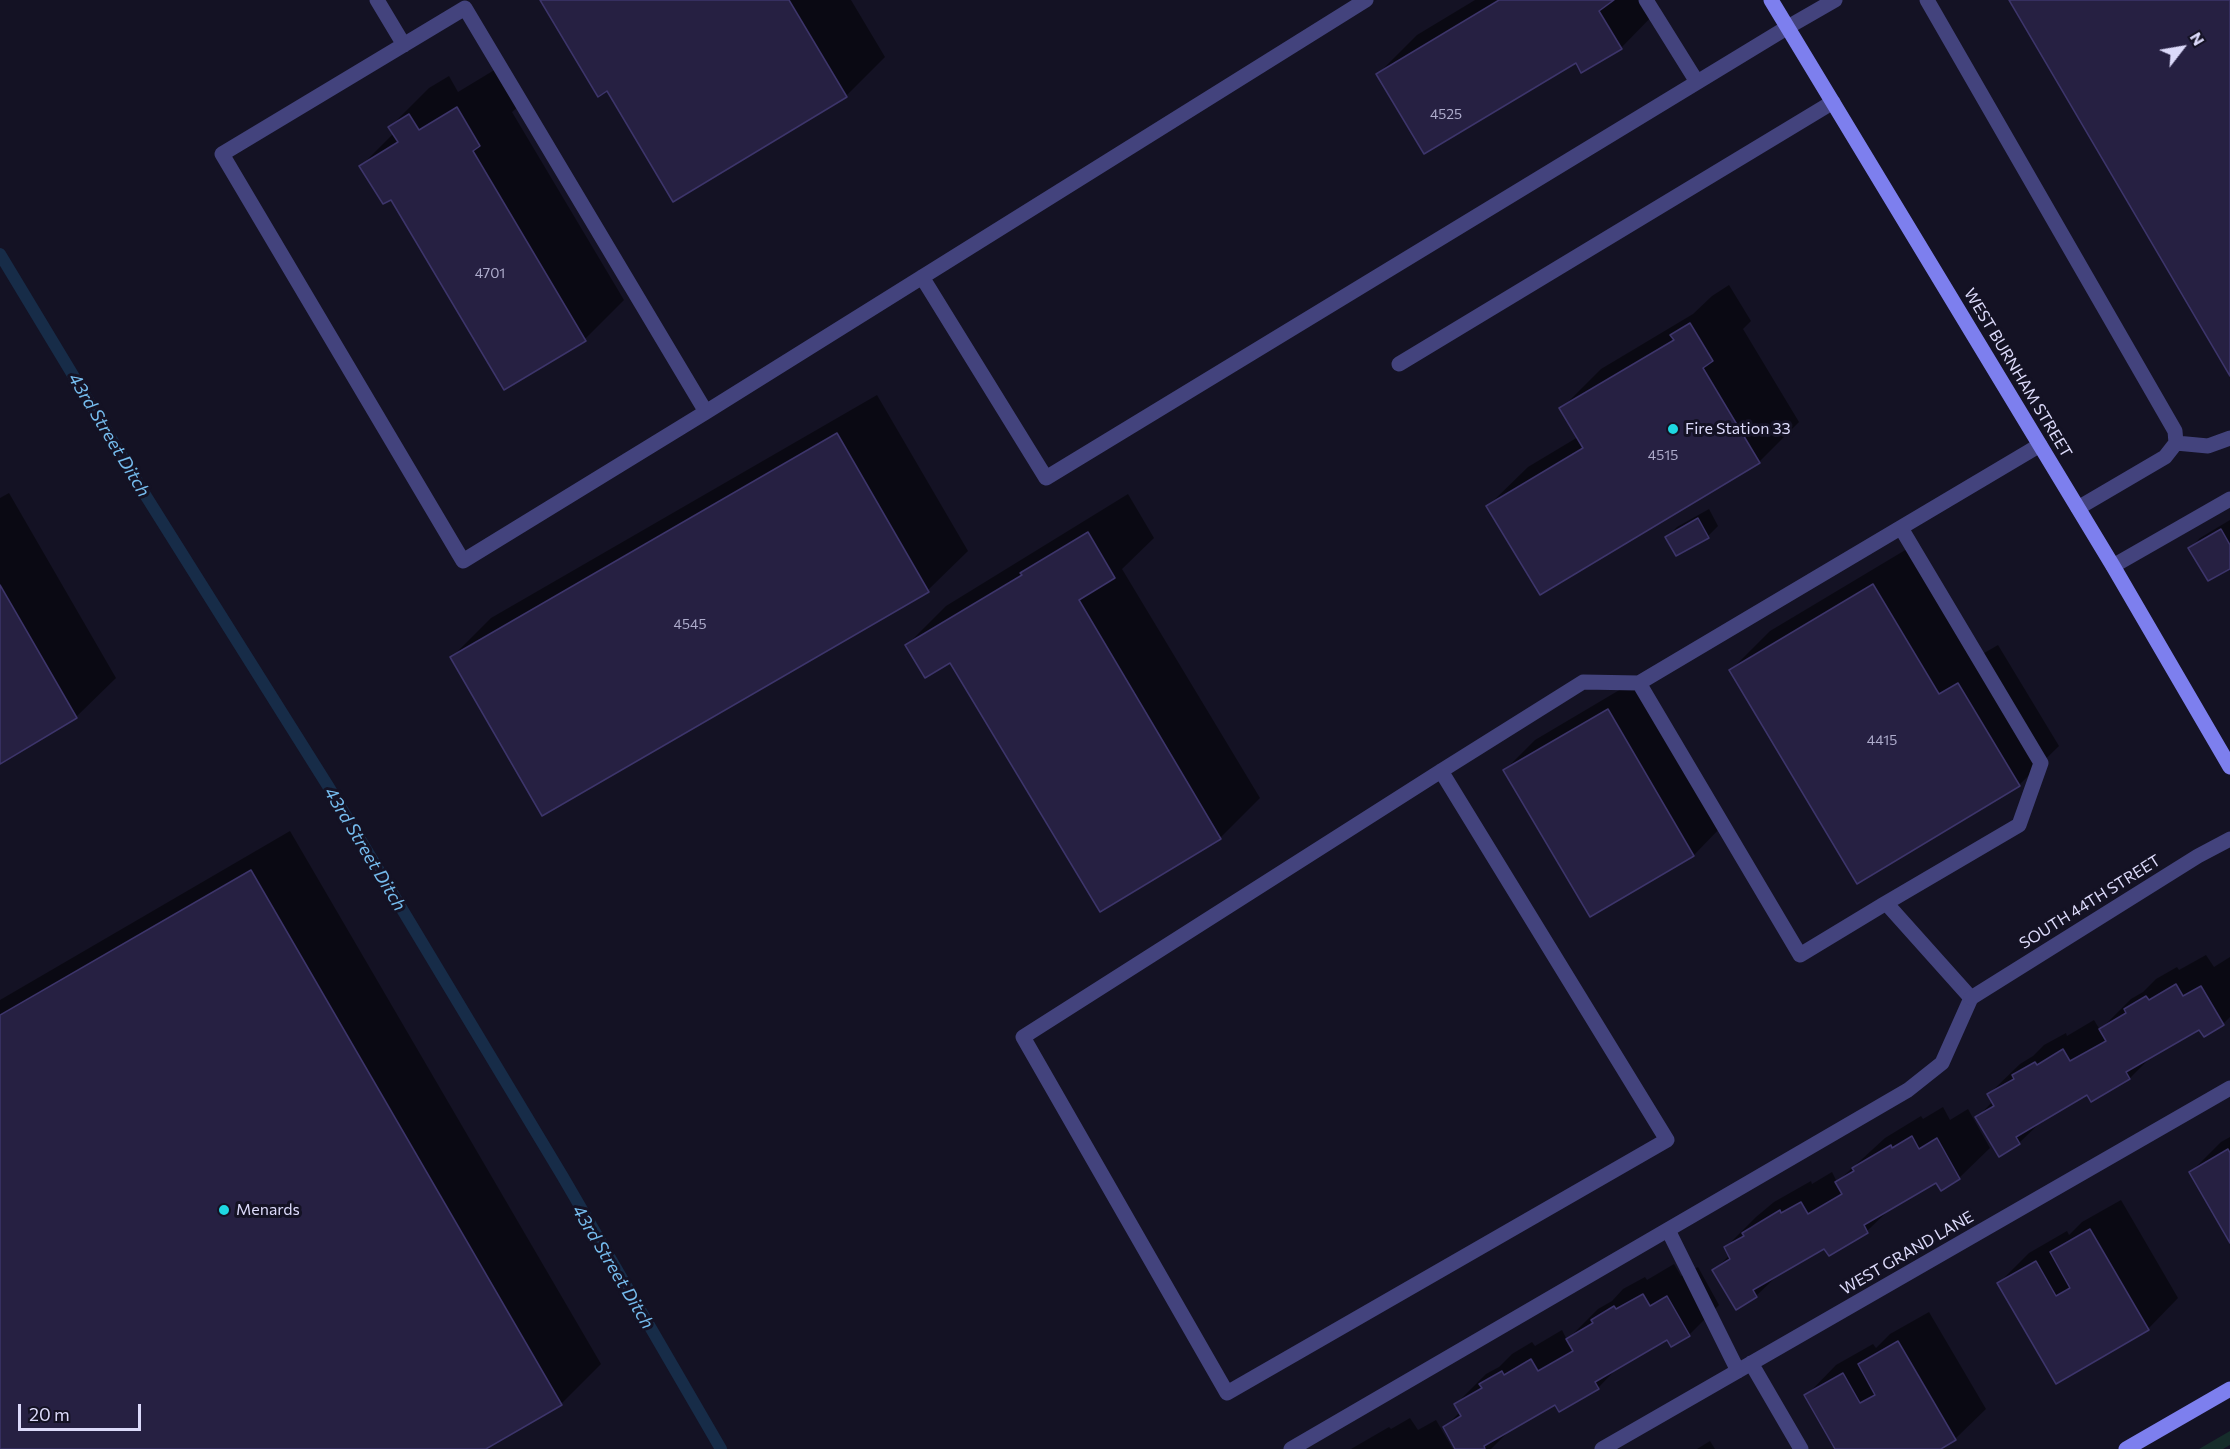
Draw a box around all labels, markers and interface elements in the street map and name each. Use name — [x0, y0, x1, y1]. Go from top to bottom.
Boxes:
north arrow — [2152, 18, 2212, 78]
text: N — [2187, 28, 2209, 49]
house number: 4525 — [1430, 106, 1462, 122]
house number: 4701 — [475, 265, 505, 281]
street label: WEST BURNHAM STREET — [1960, 285, 2076, 461]
water label: 43rd Street Ditch — [64, 369, 154, 501]
place label: Fire Station 33 — [1685, 419, 1791, 439]
marker: Fire Station 33 — [1666, 422, 1680, 436]
house number: 4515 — [1648, 447, 1678, 463]
house number: 4545 — [674, 616, 706, 632]
house number: 4415 — [1867, 732, 1897, 748]
water label: 43rd Street Ditch — [320, 783, 410, 915]
street label: SOUTH 44TH STREET — [2016, 851, 2164, 953]
place label: Menards — [236, 1200, 300, 1220]
water label: 43rd Street Ditch — [568, 1201, 658, 1333]
marker: Menards — [217, 1203, 231, 1217]
street label: WEST GRAND LANE — [1837, 1207, 1977, 1299]
scale bar — [21, 1392, 144, 1430]
text: 20 m — [29, 1403, 70, 1425]

